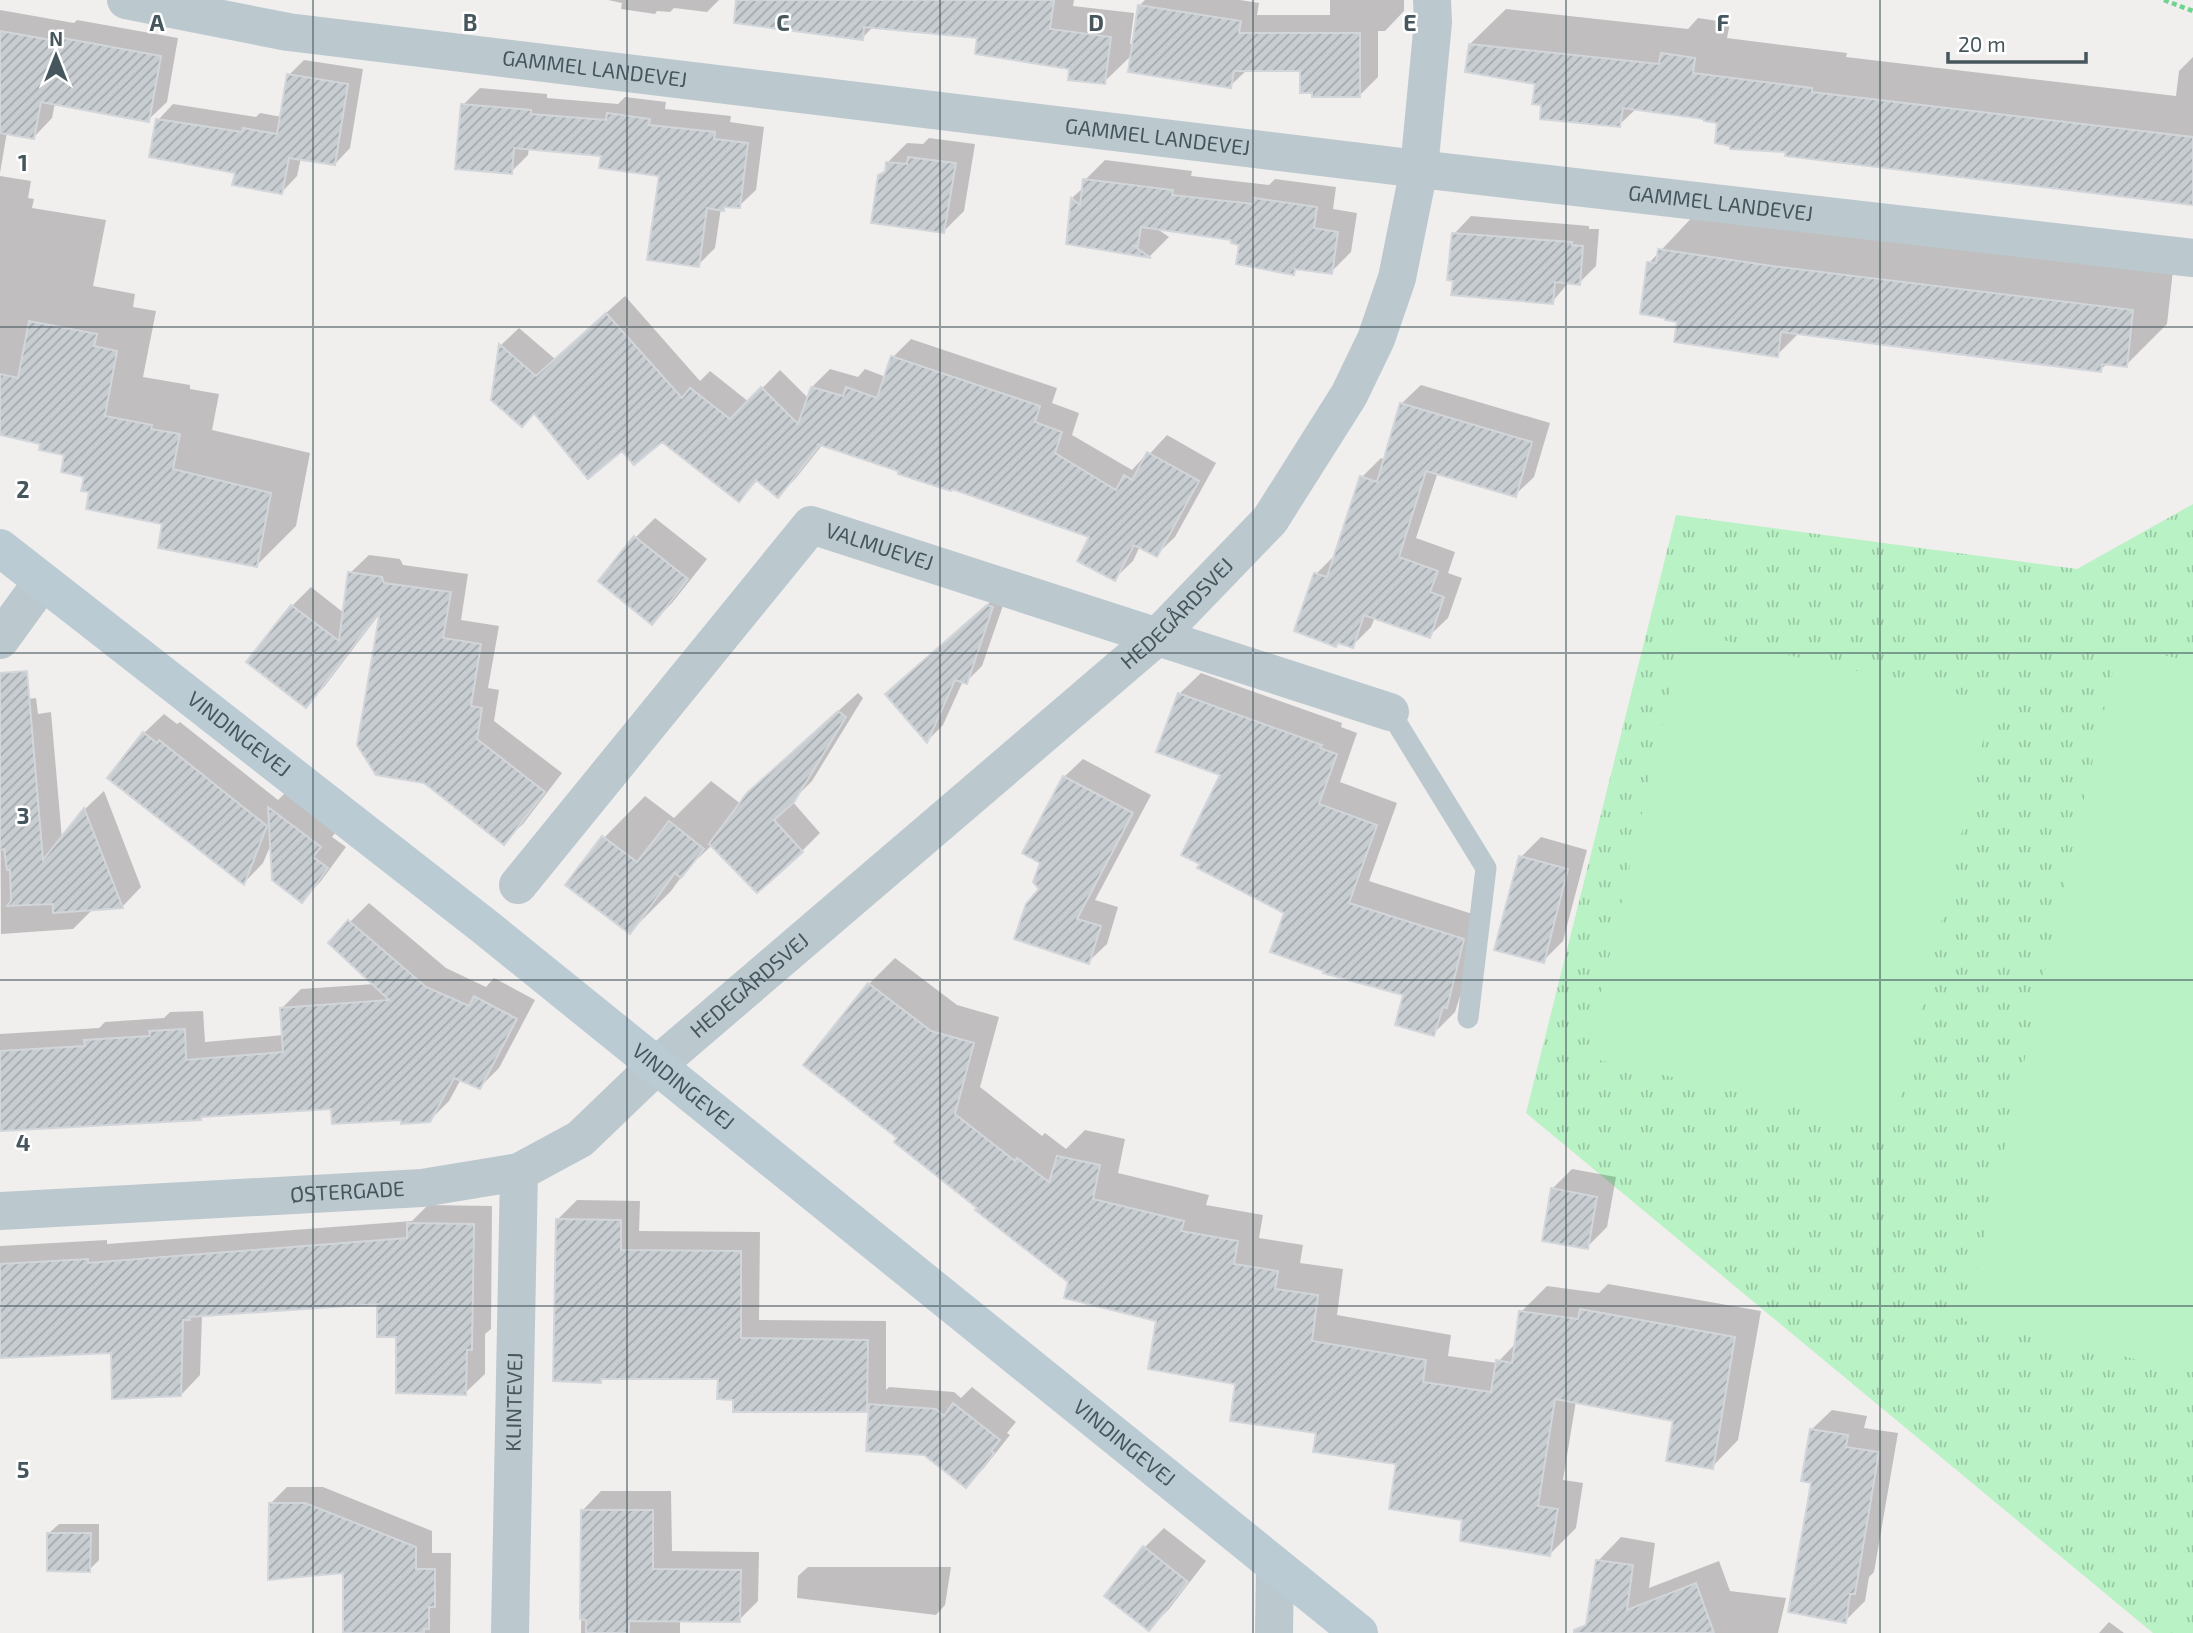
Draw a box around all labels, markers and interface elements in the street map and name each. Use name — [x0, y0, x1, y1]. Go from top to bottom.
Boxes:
text: A — [149, 8, 165, 36]
text: B — [463, 8, 477, 36]
text: C — [776, 8, 790, 36]
text: D — [1088, 8, 1104, 36]
text: E — [1403, 8, 1417, 36]
text: F — [1717, 8, 1730, 36]
north arrow — [21, 21, 91, 91]
scale bar — [1948, 21, 2086, 65]
text: N — [49, 27, 63, 50]
text: 20 m — [1958, 31, 2006, 56]
street label: GAMMEL LANDEVEJ — [501, 44, 689, 91]
street label: GAMMEL LANDEVEJ — [1064, 112, 1252, 159]
text: 1 — [18, 148, 28, 176]
street label: GAMMEL LANDEVEJ — [1627, 179, 1815, 225]
text: 2 — [16, 475, 30, 503]
street label: VALMUEVEJ — [823, 517, 937, 575]
street label: HEDEGÅRDSVEJ — [1115, 552, 1238, 673]
street label: VINDINGEVEJ — [183, 685, 296, 781]
text: 3 — [16, 801, 30, 829]
street label: HEDEGÅRDSVEJ — [684, 927, 813, 1042]
street label: VINDINGEVEJ — [628, 1037, 740, 1134]
text: 4 — [16, 1128, 30, 1156]
street label: ØSTERGADE — [289, 1175, 405, 1206]
street label: KLINTEVEJ — [500, 1352, 526, 1452]
street label: VINDINGEVEJ — [1069, 1393, 1181, 1491]
text: 5 — [17, 1455, 29, 1483]

